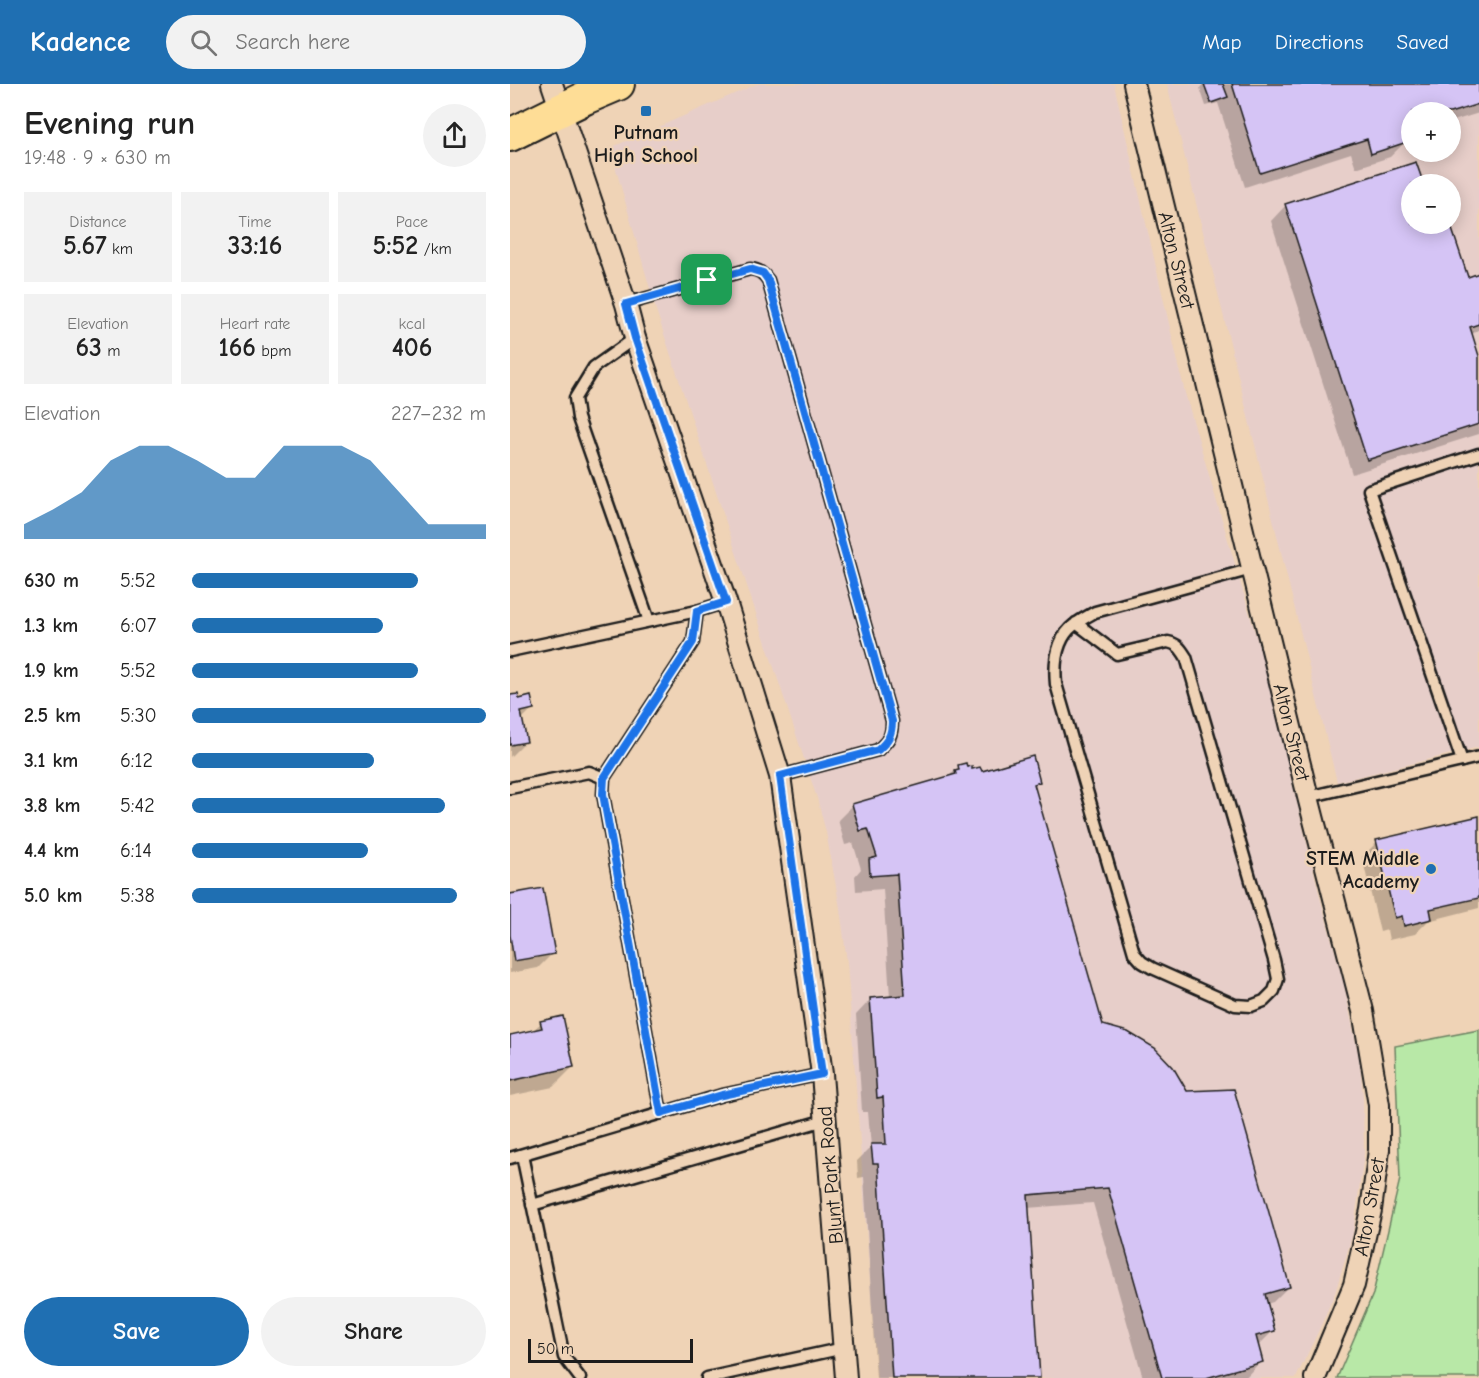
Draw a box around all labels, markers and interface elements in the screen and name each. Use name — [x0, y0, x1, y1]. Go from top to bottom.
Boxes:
search box — [166, 15, 586, 69]
text: Kadence — [30, 26, 130, 58]
icon: search — [187, 26, 220, 59]
text: Search here — [235, 29, 350, 55]
text: Map — [1202, 30, 1242, 54]
text: Directions — [1275, 30, 1364, 54]
text: Saved — [1397, 30, 1449, 54]
map controls — [1401, 102, 1461, 234]
button: + — [1401, 102, 1461, 162]
text: Evening run — [24, 104, 195, 142]
button: share — [423, 104, 486, 167]
marker: Putnam High School — [639, 104, 653, 118]
place label: Putnam High School — [594, 121, 698, 167]
text: 19:48 · 9 × 630 m — [24, 146, 171, 169]
button: − — [1401, 174, 1461, 234]
street label: Alton Street — [1153, 209, 1200, 312]
text: Distance — [69, 213, 127, 231]
text: Time — [238, 213, 272, 231]
text: Pace — [396, 213, 428, 231]
text: 5.67 — [63, 231, 107, 261]
text: 33:16 — [228, 231, 282, 261]
text: 5:52 — [372, 231, 418, 261]
text: km — [107, 240, 133, 258]
text: /km — [418, 240, 452, 258]
pin — [681, 254, 732, 305]
icon: arrive — [690, 263, 723, 296]
text: Elevation — [67, 315, 129, 333]
text: Heart rate — [220, 315, 290, 333]
text: kcal — [399, 315, 425, 333]
text: 63 — [76, 333, 102, 363]
text: 166 — [218, 333, 256, 363]
text: 406 — [392, 333, 432, 363]
text: m — [102, 342, 121, 360]
text: bpm — [256, 342, 292, 360]
text: Elevation — [24, 402, 101, 425]
text: 227–232 m — [391, 402, 486, 425]
text: 630 m — [24, 569, 79, 592]
text: 5:52 — [120, 569, 156, 592]
text: 1.3 km — [24, 614, 78, 637]
text: 6:07 — [120, 614, 156, 637]
text: 1.9 km — [24, 659, 79, 682]
text: 5:52 — [120, 659, 156, 682]
street label: Alton Street — [1268, 681, 1315, 784]
text: 2.5 km — [24, 704, 81, 727]
text: 5:30 — [120, 704, 157, 727]
text: 3.1 km — [24, 749, 78, 772]
text: 6:12 — [120, 749, 153, 772]
text: 3.8 km — [24, 794, 81, 817]
text: 5:42 — [120, 794, 155, 817]
text: 4.4 km — [24, 839, 79, 862]
text: 6:14 — [120, 839, 152, 862]
place label: STEM Middle Academy — [1306, 847, 1420, 893]
marker: STEM Middle Academy — [1424, 862, 1438, 876]
text: 5.0 km — [24, 884, 82, 907]
text: 5:38 — [120, 884, 155, 907]
street label: Blunt Park Road — [813, 1105, 848, 1245]
street label: Alton Street — [1350, 1155, 1390, 1258]
button: Save — [24, 1297, 249, 1366]
button: Share — [261, 1297, 486, 1366]
scale bar — [528, 1336, 693, 1364]
text: 50 m — [537, 1340, 574, 1358]

